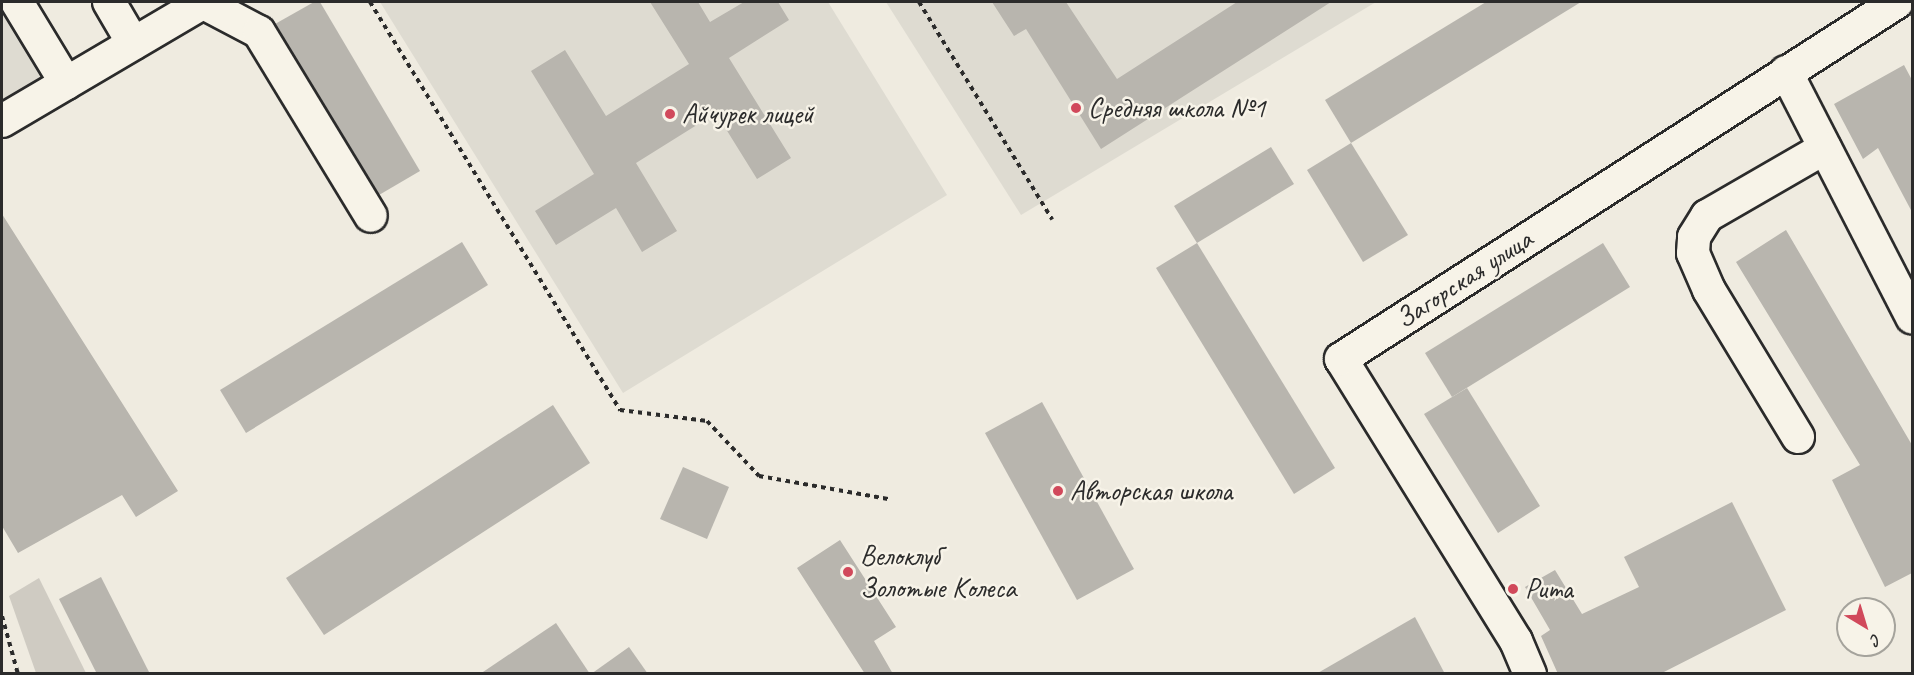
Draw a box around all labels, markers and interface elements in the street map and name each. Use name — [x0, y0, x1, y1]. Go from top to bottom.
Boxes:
place label: Средняя школа №1 — [1088, 91, 1265, 125]
place label: Айчурек лицей — [682, 97, 814, 131]
marker: Средняя школа №1 — [1069, 101, 1083, 115]
marker: Айчурек лицей — [663, 107, 677, 121]
street label: Загорская улица — [1388, 222, 1540, 336]
place label: Авторская школа — [1070, 474, 1234, 508]
marker: Авторская школа — [1051, 484, 1065, 498]
place label: Велоклуб Золотые Колеса — [860, 539, 1014, 605]
marker: Велоклуб Золотые Колеса — [841, 565, 855, 579]
place label: Рита — [1525, 572, 1573, 606]
marker: Рита — [1506, 582, 1520, 596]
north arrow — [1836, 597, 1896, 657]
text: С — [1867, 629, 1885, 650]

